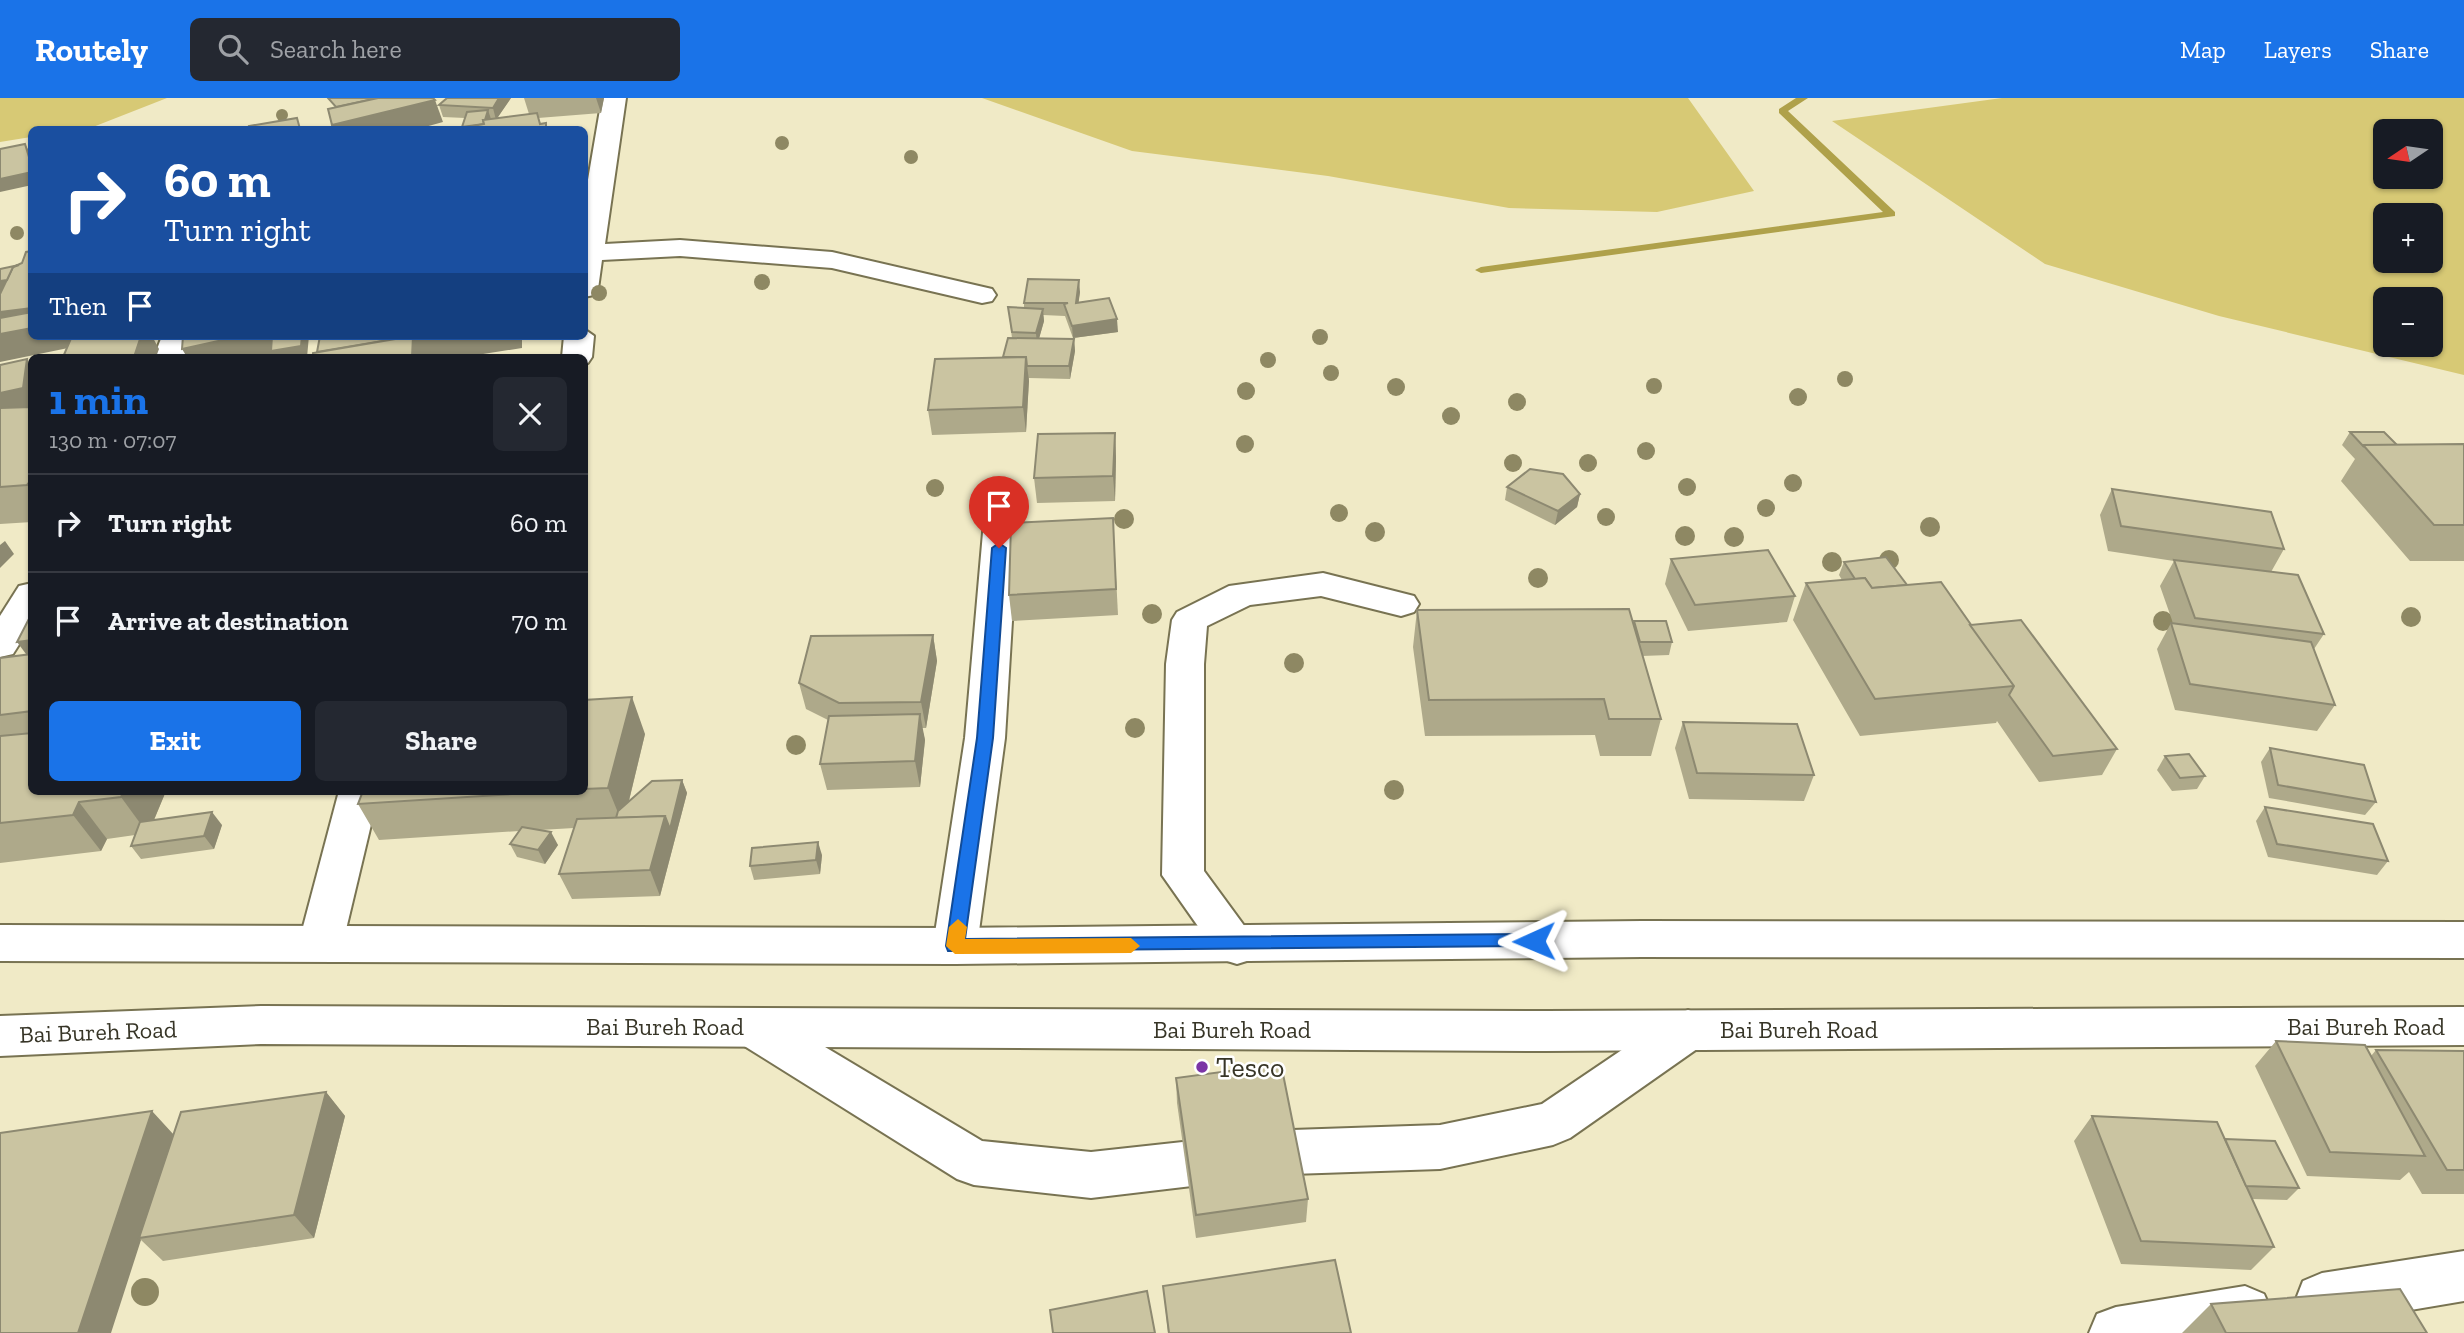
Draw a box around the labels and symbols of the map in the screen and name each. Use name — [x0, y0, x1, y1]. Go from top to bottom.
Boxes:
north arrow — [2373, 119, 2443, 189]
pin — [969, 476, 1029, 548]
position arrow — [1497, 904, 1571, 978]
street label: Bai Bureh Road — [586, 1012, 744, 1041]
street label: Bai Bureh Road — [2287, 1012, 2445, 1041]
street label: Bai Bureh Road — [19, 1014, 177, 1049]
street label: Bai Bureh Road — [1153, 1015, 1311, 1044]
street label: Bai Bureh Road — [1720, 1015, 1878, 1044]
place label: Tesco — [1216, 1051, 1284, 1084]
marker: Tesco — [1194, 1059, 1210, 1075]

